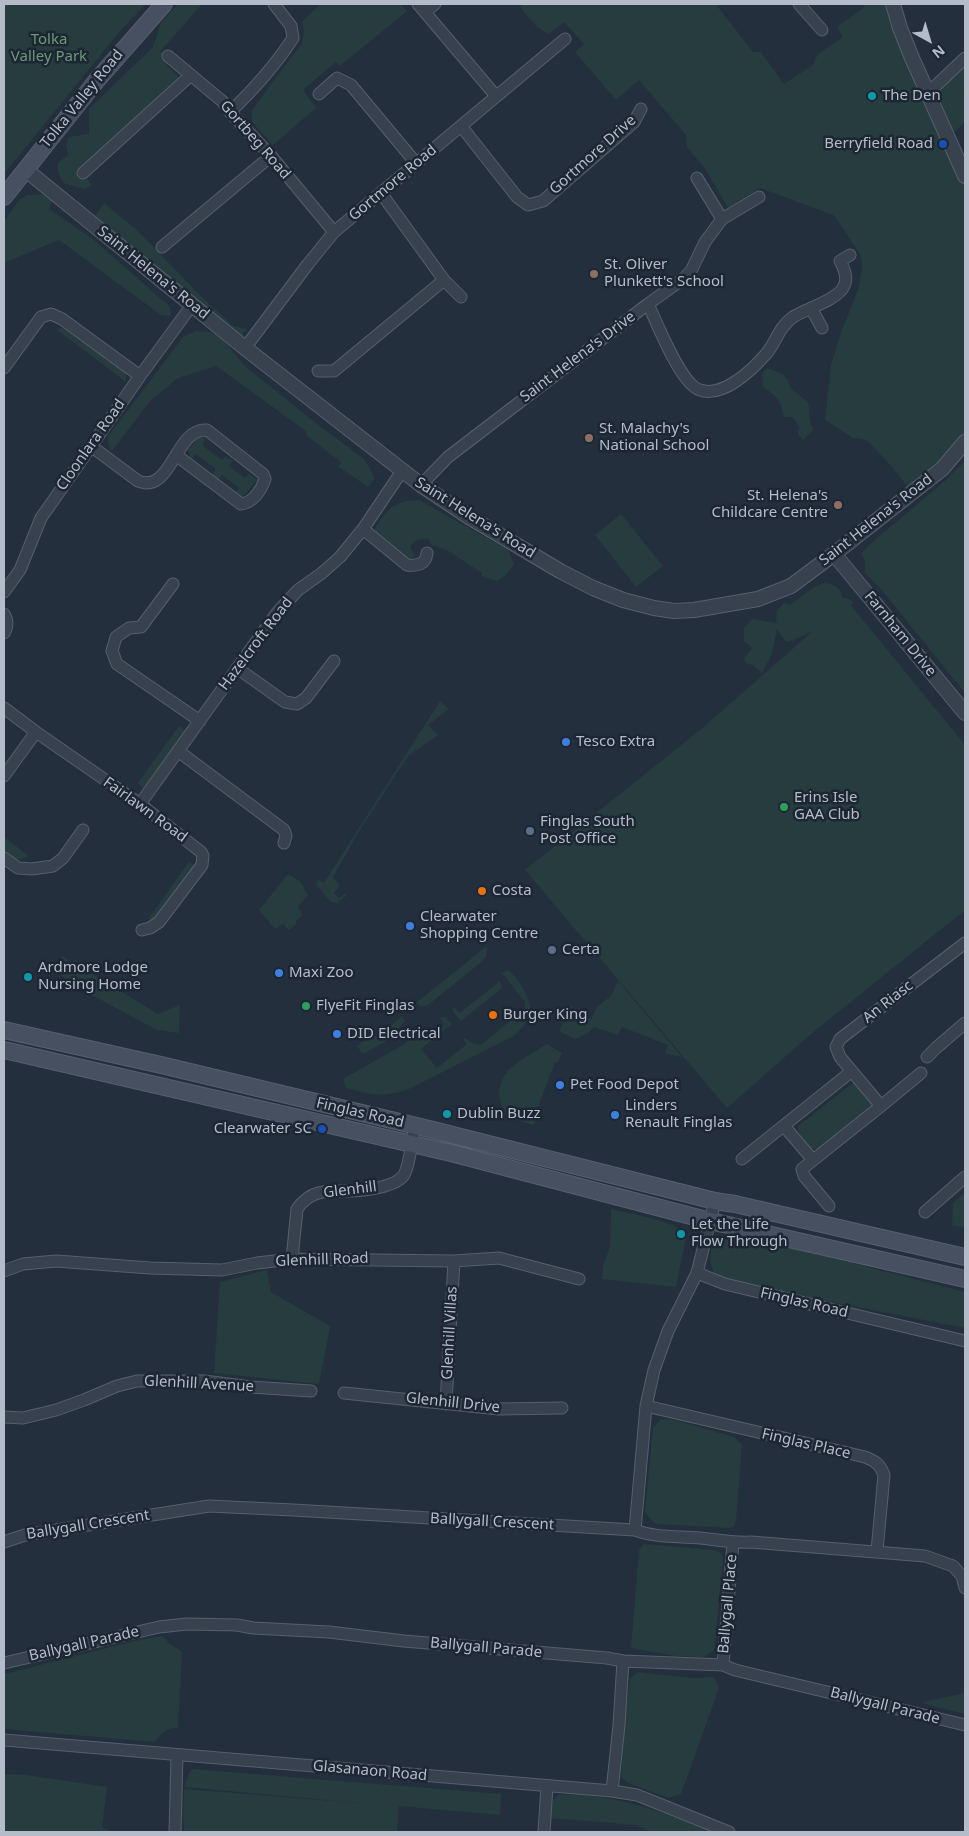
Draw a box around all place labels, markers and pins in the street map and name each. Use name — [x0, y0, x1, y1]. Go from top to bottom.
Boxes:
place label: The Den — [882, 87, 941, 105]
marker: The Den — [866, 90, 878, 102]
place label: Berryfield Road — [824, 135, 933, 153]
marker: Berryfield Road — [937, 138, 949, 150]
place label: St. Oliver Plunkett's School — [604, 256, 724, 291]
marker: St. Oliver Plunkett's School — [588, 268, 600, 280]
place label: St. Malachy's National School — [599, 420, 709, 455]
marker: St. Malachy's National School — [583, 432, 595, 444]
place label: St. Helena's Childcare Centre — [711, 487, 828, 522]
marker: St. Helena's Childcare Centre — [832, 499, 844, 511]
place label: Tesco Extra — [576, 733, 655, 751]
marker: Tesco Extra — [560, 736, 572, 748]
place label: Erins Isle GAA Club — [794, 789, 860, 824]
marker: Erins Isle GAA Club — [778, 801, 790, 813]
place label: Finglas South Post Office — [540, 813, 635, 848]
marker: Finglas South Post Office — [524, 825, 536, 837]
place label: Costa — [492, 882, 532, 900]
marker: Costa — [476, 885, 488, 897]
place label: Clearwater Shopping Centre — [420, 908, 538, 943]
marker: Clearwater Shopping Centre — [404, 920, 416, 932]
place label: Certa — [562, 941, 600, 959]
marker: Certa — [546, 944, 558, 956]
place label: Ardmore Lodge Nursing Home — [38, 959, 148, 994]
place label: Maxi Zoo — [289, 964, 353, 982]
marker: Maxi Zoo — [273, 967, 285, 979]
marker: Ardmore Lodge Nursing Home — [22, 971, 34, 983]
place label: FlyeFit Finglas — [316, 997, 414, 1015]
marker: FlyeFit Finglas — [300, 1000, 312, 1012]
place label: Burger King — [503, 1006, 587, 1024]
marker: Burger King — [487, 1009, 499, 1021]
place label: DID Electrical — [347, 1025, 441, 1043]
marker: DID Electrical — [331, 1028, 343, 1040]
place label: Pet Food Depot — [570, 1076, 679, 1094]
marker: Pet Food Depot — [554, 1079, 566, 1091]
place label: Linders Renault Finglas — [625, 1097, 733, 1132]
place label: Dublin Buzz — [457, 1105, 540, 1123]
marker: Dublin Buzz — [441, 1108, 453, 1120]
marker: Linders Renault Finglas — [609, 1109, 621, 1121]
place label: Clearwater SC — [214, 1120, 312, 1138]
marker: Clearwater SC — [316, 1123, 328, 1135]
place label: Let the Life Flow Through — [691, 1216, 787, 1251]
marker: Let the Life Flow Through — [675, 1228, 687, 1240]

